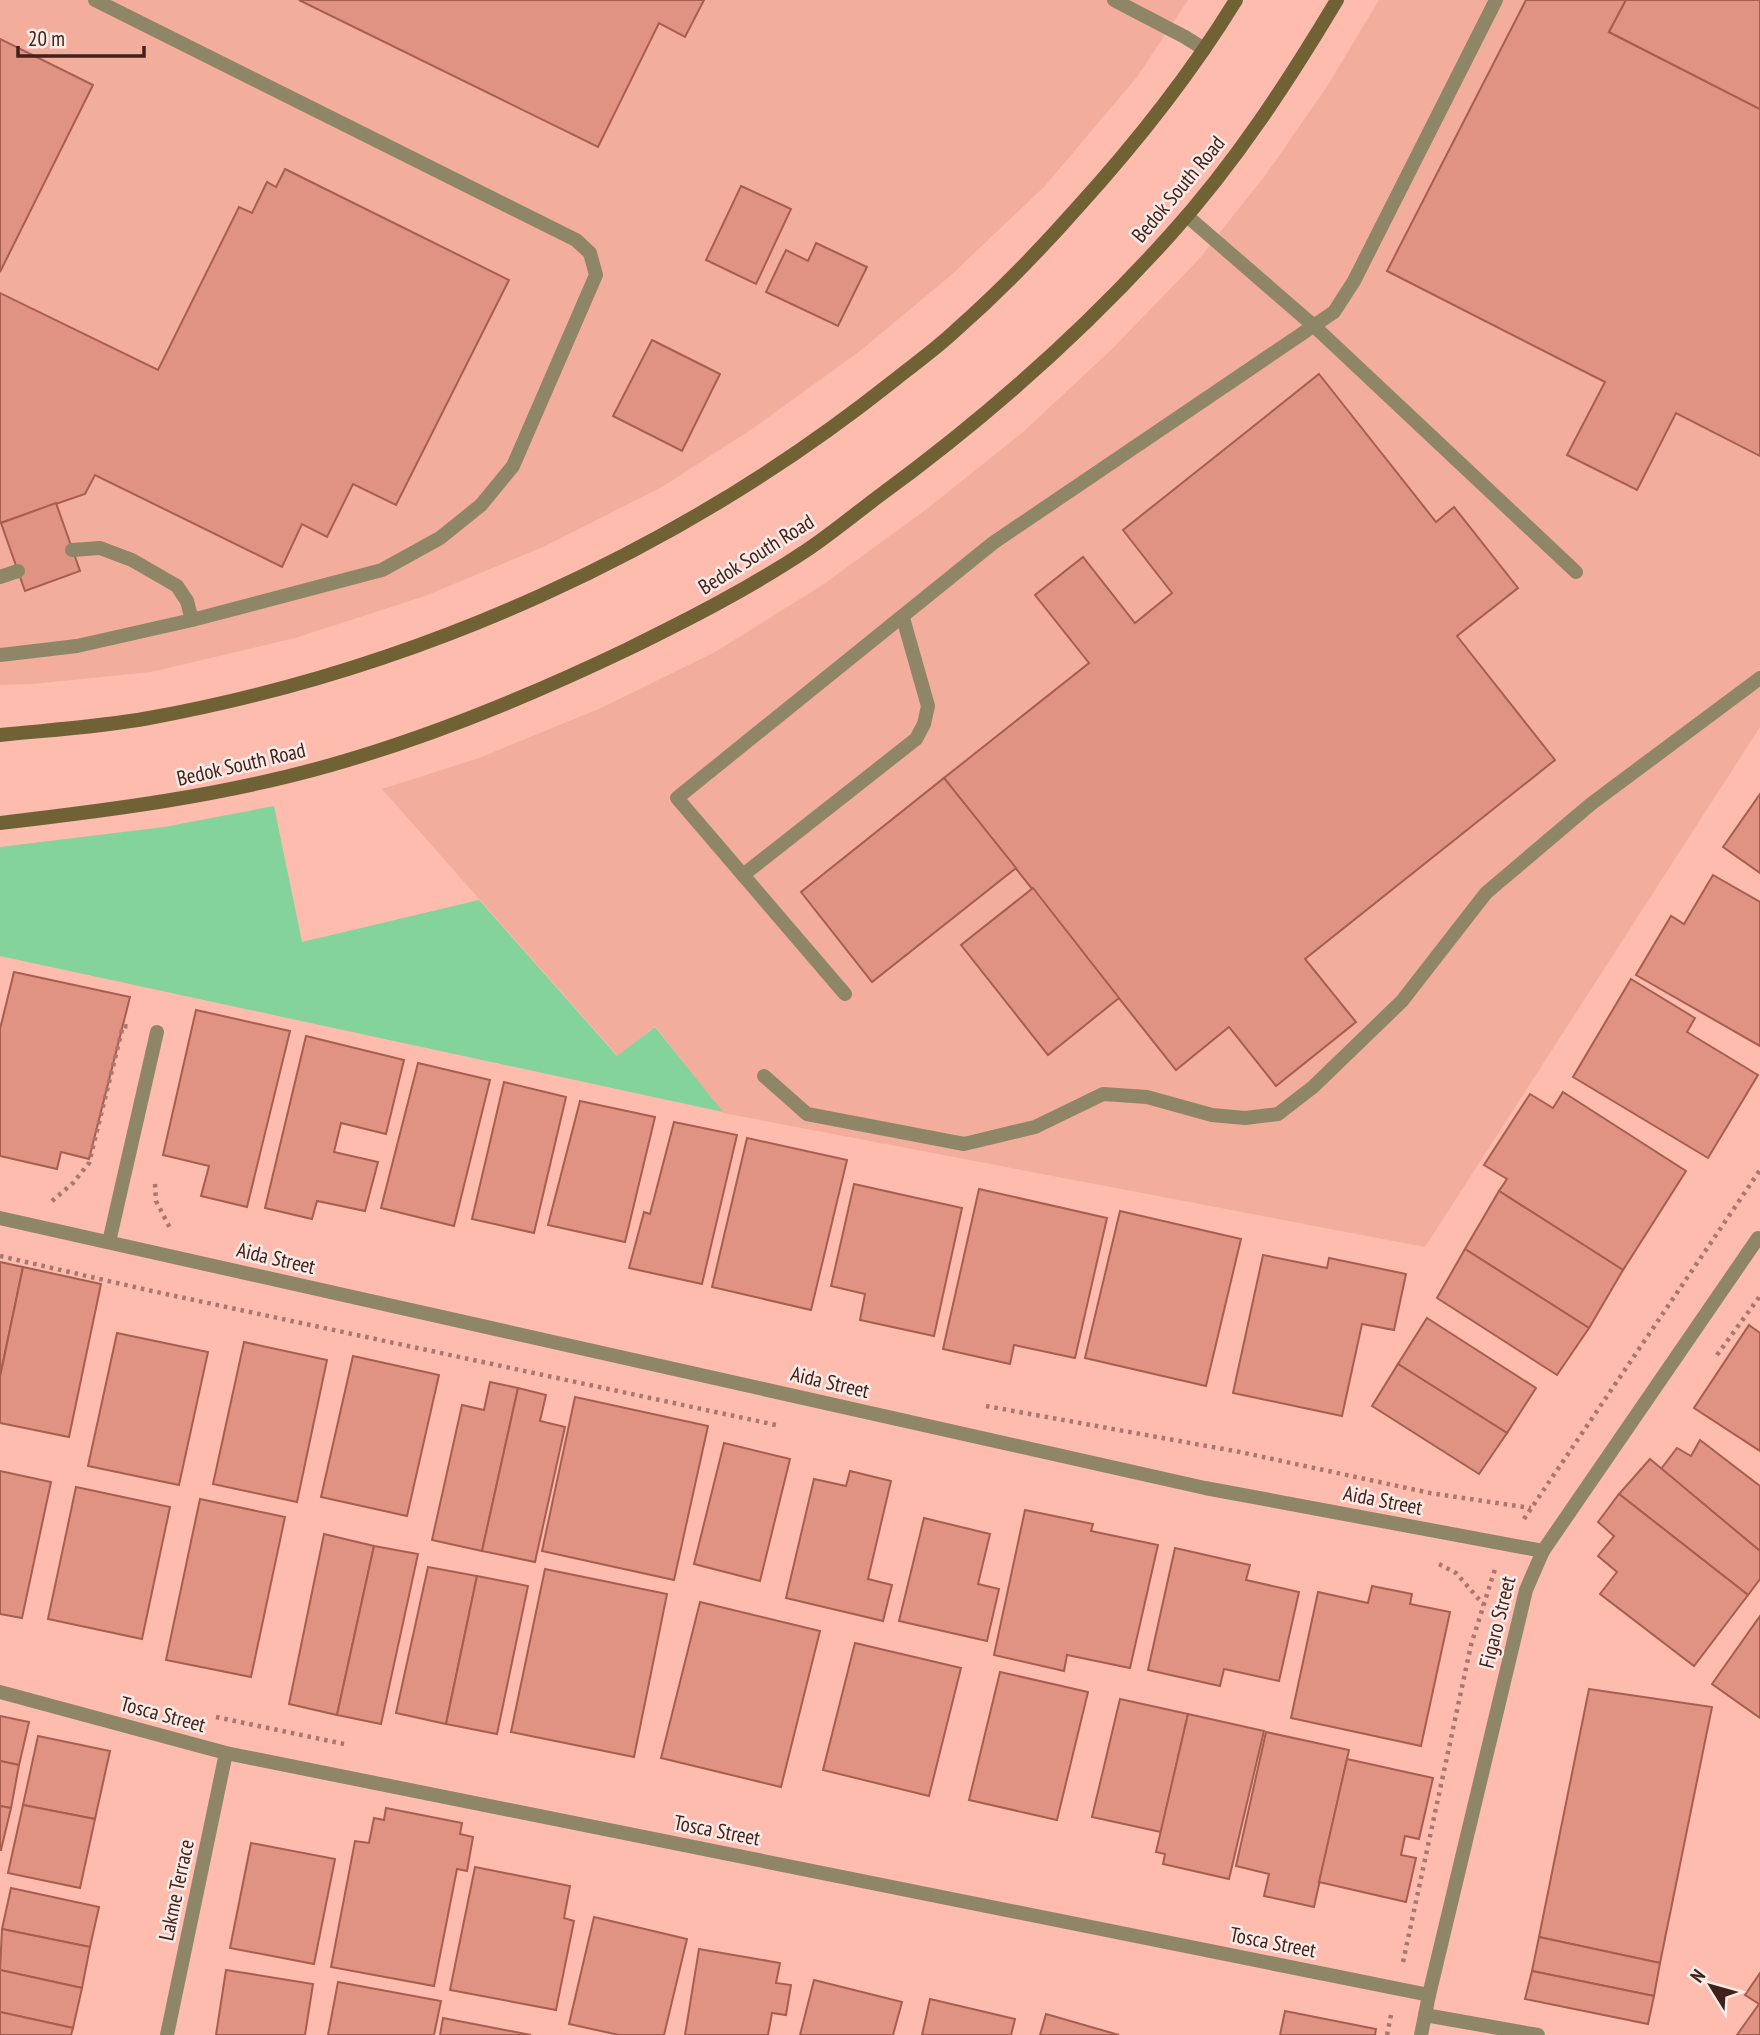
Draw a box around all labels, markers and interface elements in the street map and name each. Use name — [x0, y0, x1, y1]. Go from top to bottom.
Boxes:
scale bar — [18, 14, 144, 58]
text: 20 m — [28, 25, 65, 52]
street label: Bedok South Road — [1125, 130, 1231, 248]
street label: Bedok South Road — [693, 508, 819, 600]
street label: Bedok South Road — [174, 736, 308, 792]
street label: Aida Street — [234, 1236, 318, 1280]
street label: Aida Street — [788, 1360, 872, 1404]
street label: Aida Street — [1341, 1479, 1425, 1521]
street label: Figaro Street — [1473, 1573, 1521, 1671]
street label: Tosca Street — [117, 1690, 209, 1738]
street label: Tosca Street — [672, 1808, 763, 1852]
street label: Lakme Terrace — [152, 1837, 200, 1943]
street label: Tosca Street — [1228, 1920, 1319, 1964]
north arrow — [1676, 1951, 1746, 2021]
text: N — [1685, 1964, 1710, 1987]

